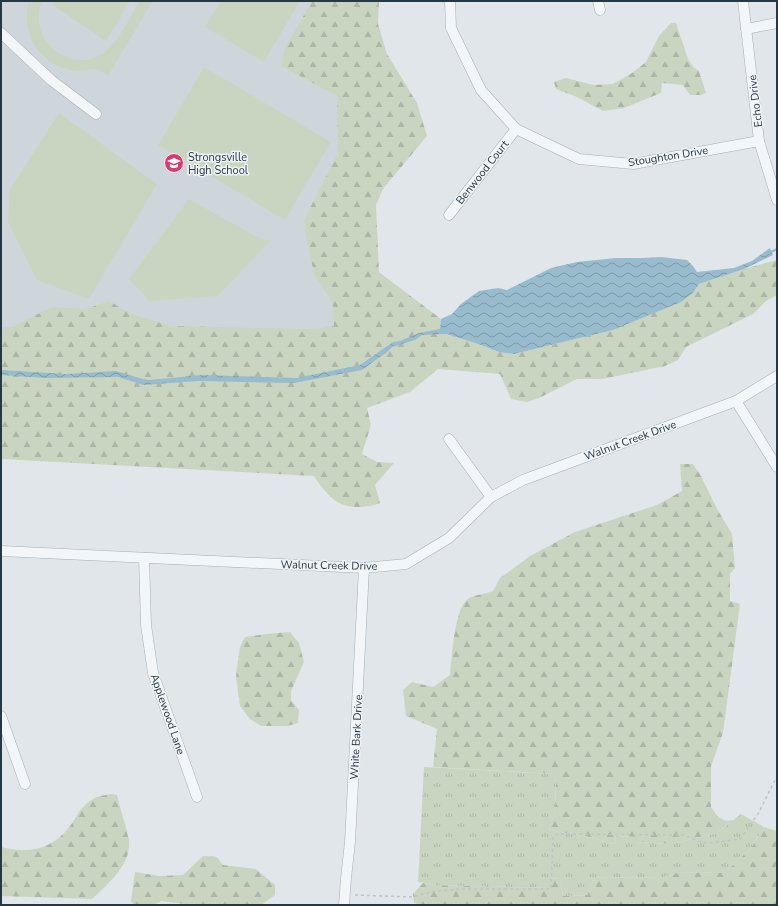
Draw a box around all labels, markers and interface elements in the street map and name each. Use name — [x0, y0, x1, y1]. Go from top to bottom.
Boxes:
street label: Echo Drive — [745, 74, 766, 128]
street label: Benwood Court — [453, 137, 512, 207]
street label: Stoughton Drive — [627, 143, 709, 170]
place label: Strongsville High School — [188, 150, 249, 178]
school or university icon: Strongsville High School — [163, 152, 185, 174]
street label: Walnut Creek Drive — [582, 417, 678, 464]
street label: Walnut Creek Drive — [280, 557, 378, 574]
street label: Applewood Lane — [147, 672, 188, 757]
street label: White Bark Drive — [347, 694, 366, 780]

